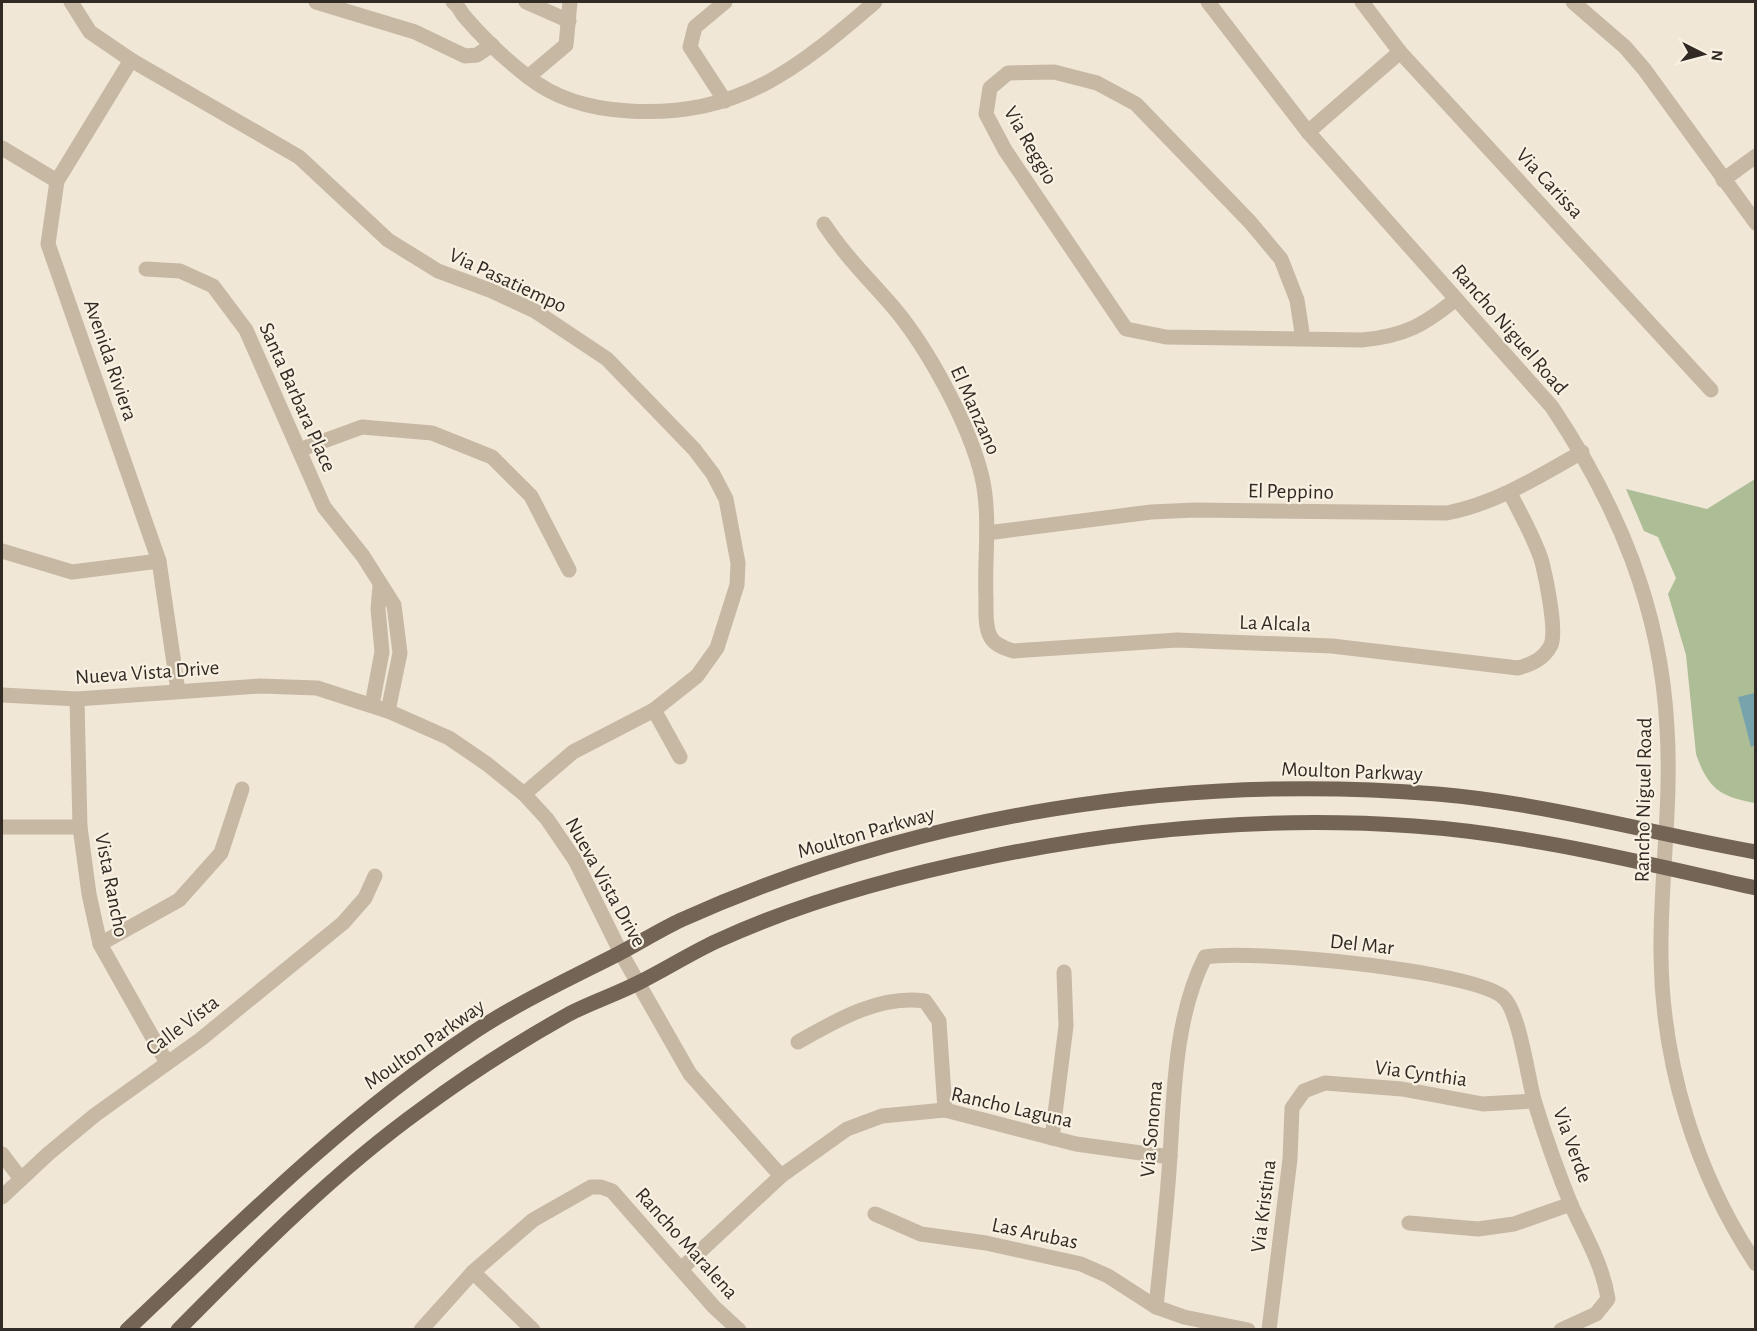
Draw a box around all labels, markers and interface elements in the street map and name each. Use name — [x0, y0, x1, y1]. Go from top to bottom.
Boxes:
north arrow — [1673, 24, 1733, 84]
text: N — [1708, 49, 1725, 62]
street label: Via Reggio — [1000, 103, 1061, 188]
street label: Via Carissa — [1512, 144, 1587, 223]
street label: Via Pasatiempo — [446, 244, 570, 317]
street label: Rancho Niguel Road — [1448, 260, 1572, 398]
street label: Avenida Riviera — [80, 297, 141, 424]
street label: Santa Barbara Place — [255, 319, 340, 475]
street label: El Manzano — [947, 363, 1004, 458]
street label: El Peppino — [1248, 480, 1334, 503]
street label: La Alcala — [1239, 612, 1311, 635]
street label: Nueva Vista Drive — [74, 657, 220, 688]
street label: Rancho Niguel Road — [1632, 717, 1655, 883]
street label: Moulton Parkway — [1281, 759, 1423, 784]
street label: Moulton Parkway — [795, 803, 937, 862]
street label: Nueva Vista Drive — [561, 814, 650, 951]
street label: Vista Rancho — [91, 831, 132, 939]
street label: Del Mar — [1329, 931, 1395, 958]
street label: Calle Vista — [142, 991, 223, 1059]
street label: Moulton Parkway — [360, 995, 488, 1094]
street label: Via Cynthia — [1373, 1057, 1469, 1090]
street label: Via Sonoma — [1137, 1079, 1166, 1178]
street label: Rancho Laguna — [949, 1083, 1075, 1132]
street label: Via Verde — [1549, 1105, 1596, 1185]
street label: Via Kristina — [1247, 1158, 1280, 1254]
street label: Rancho Maralena — [631, 1184, 742, 1303]
street label: Las Arubas — [990, 1214, 1080, 1253]

